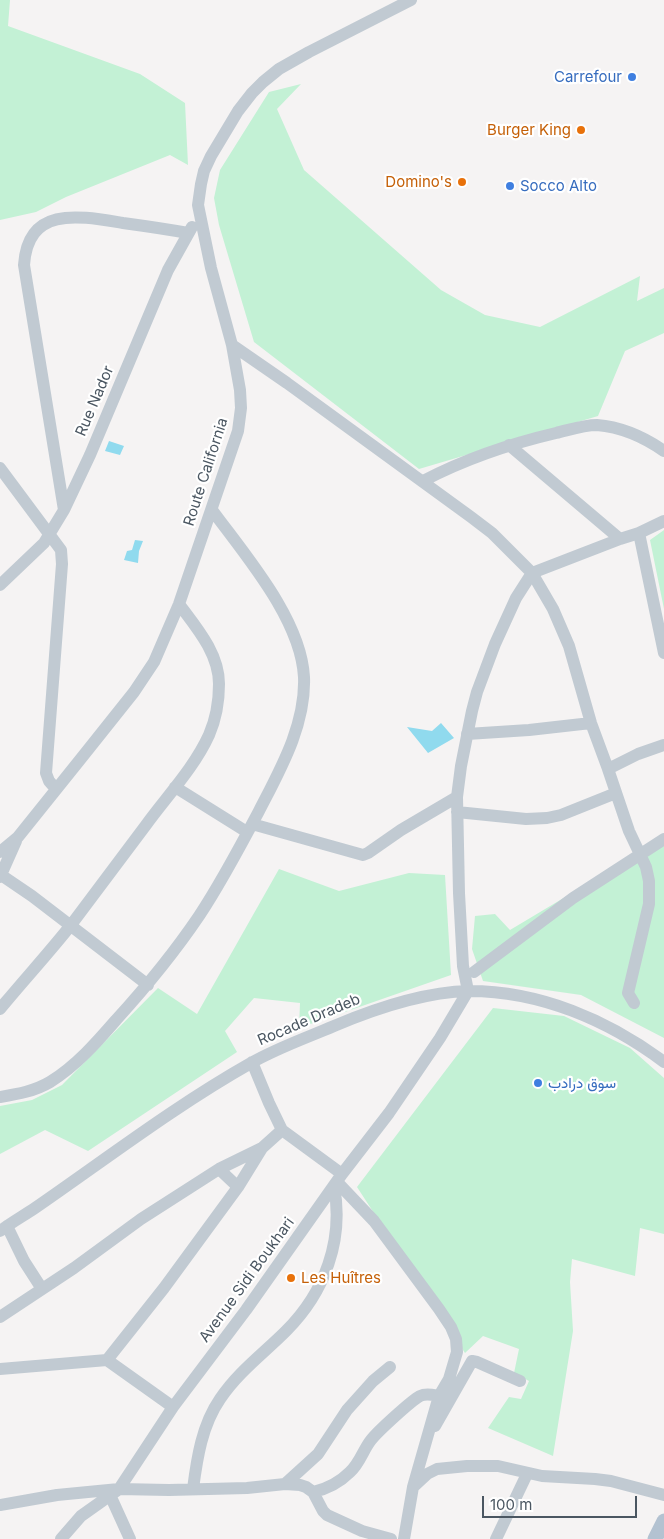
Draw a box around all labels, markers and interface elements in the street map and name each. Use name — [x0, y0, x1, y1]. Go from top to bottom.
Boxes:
place label: Carrefour — [554, 68, 622, 86]
marker: Carrefour — [626, 71, 638, 83]
place label: Burger King — [487, 121, 571, 139]
marker: Burger King — [575, 124, 587, 136]
place label: Domino's — [385, 173, 452, 191]
marker: Domino's — [456, 176, 468, 188]
place label: Socco Alto — [520, 177, 597, 195]
marker: Socco Alto — [504, 180, 516, 192]
street label: Rue Nador — [72, 363, 118, 439]
street label: Route California — [180, 416, 232, 528]
street label: Rocade Dradeb — [255, 990, 363, 1050]
place label: سوق درادب — [548, 1074, 616, 1092]
marker: سوق درادب — [532, 1077, 544, 1089]
street label: Avenue Sidi Boukhari — [196, 1214, 298, 1346]
place label: Les Huîtres — [301, 1269, 381, 1287]
marker: Les Huîtres — [285, 1272, 297, 1284]
scale bar — [484, 1486, 639, 1518]
text: 100 m — [490, 1495, 532, 1514]

